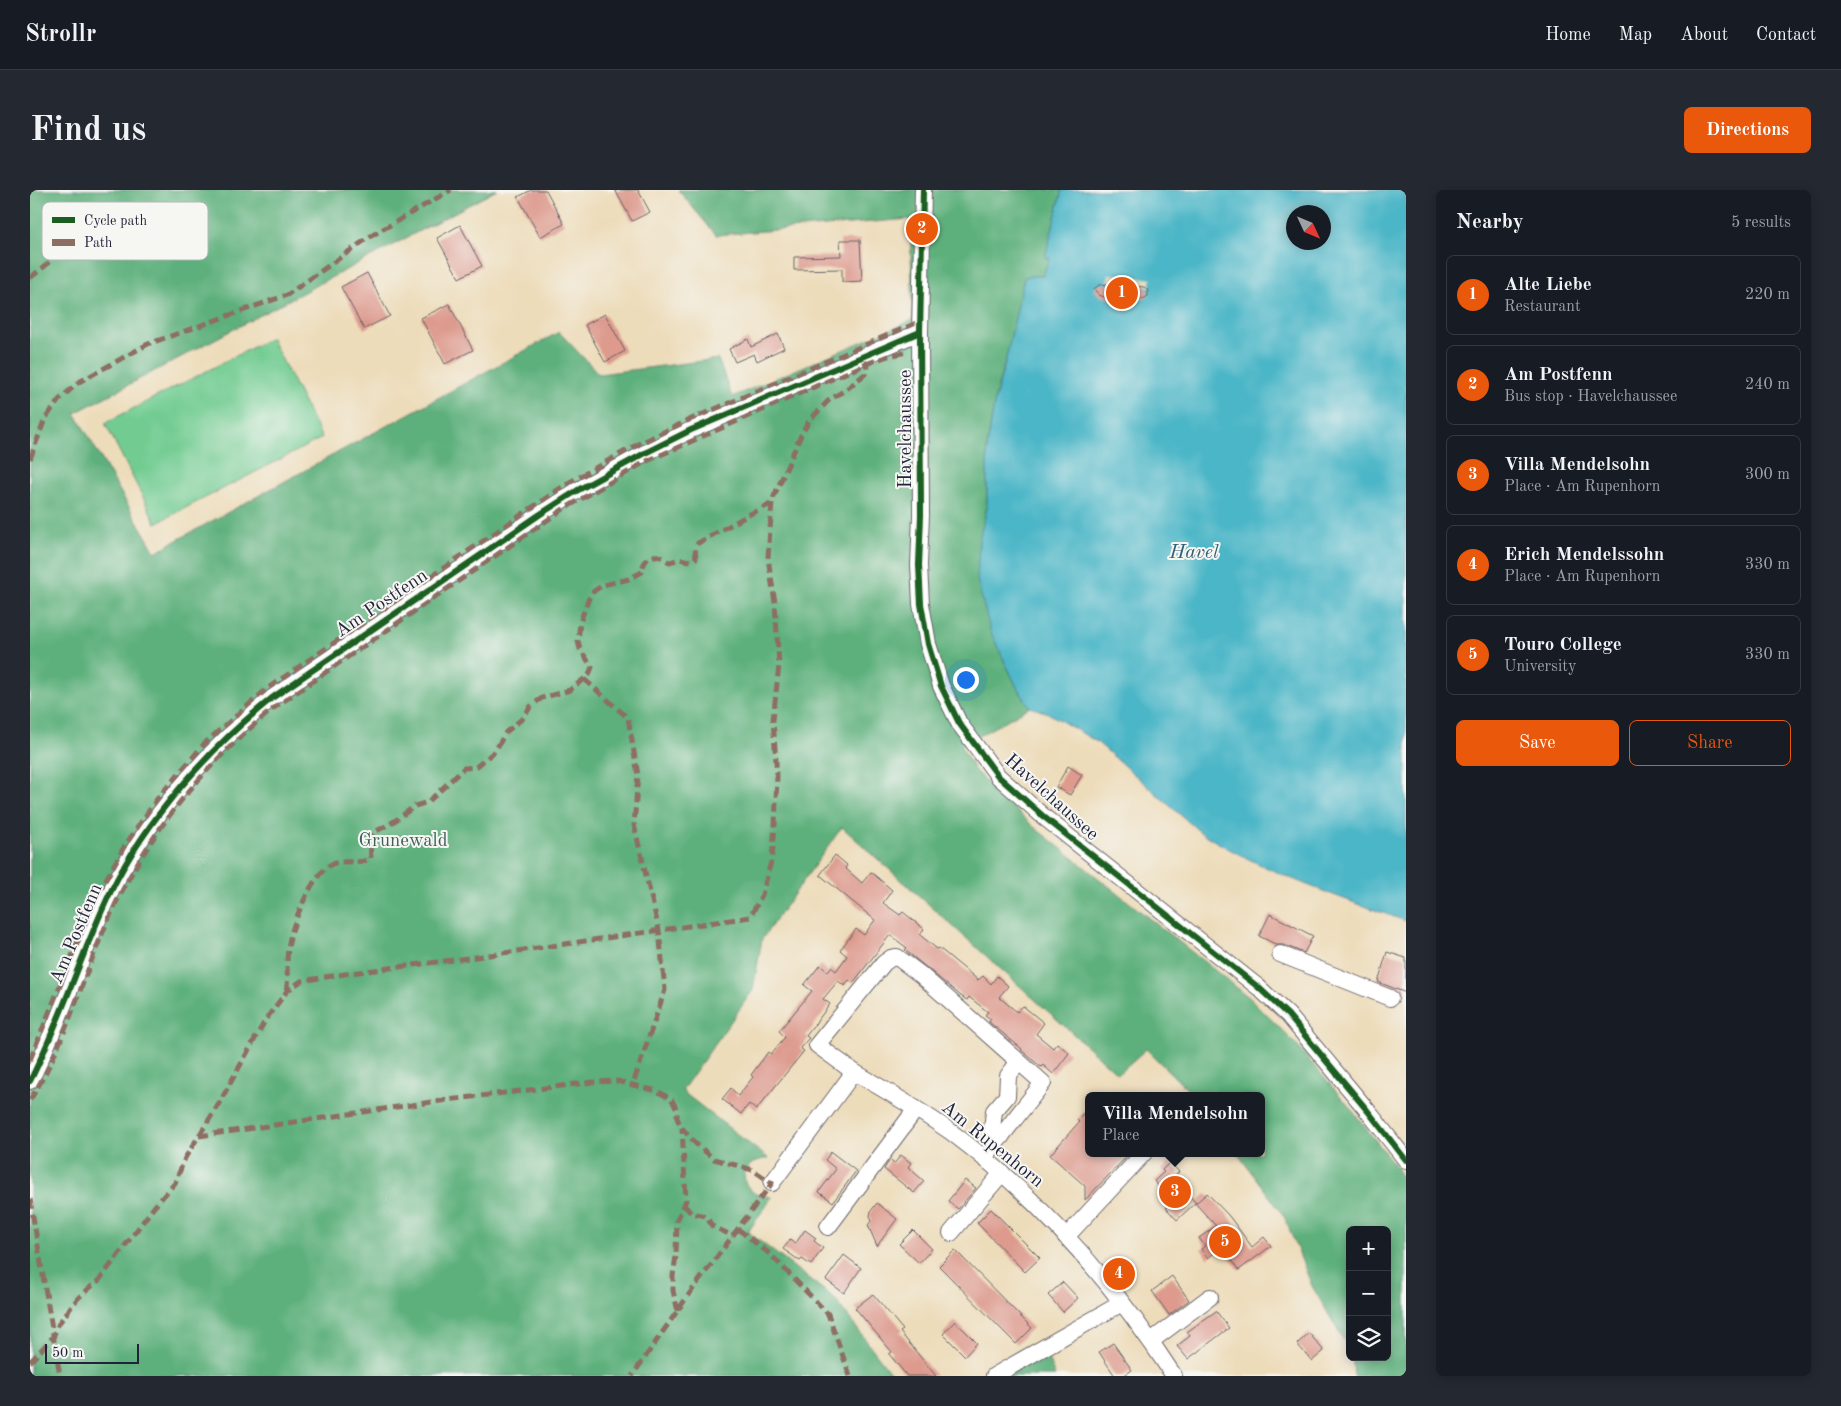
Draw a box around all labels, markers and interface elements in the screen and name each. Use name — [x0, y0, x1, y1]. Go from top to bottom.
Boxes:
text: Strollr — [25, 23, 96, 47]
text: Home — [1545, 26, 1591, 44]
text: Map — [1619, 26, 1652, 44]
text: About — [1680, 26, 1728, 44]
text: Contact — [1756, 26, 1816, 44]
button: Directions — [1684, 107, 1811, 153]
text: Find us — [30, 113, 146, 148]
legend — [42, 202, 208, 260]
north arrow — [1286, 205, 1331, 250]
pin: 2 — [906, 210, 938, 248]
text: Nearby — [1456, 212, 1524, 233]
text: Cycle path — [84, 214, 147, 228]
text: 5 results — [1731, 215, 1791, 231]
text: Path — [84, 236, 113, 250]
pin: 1 — [1106, 274, 1138, 312]
text: Alte Liebe — [1504, 276, 1592, 295]
text: 1 — [1468, 287, 1478, 303]
text: 220 m — [1745, 287, 1790, 303]
text: Restaurant — [1504, 299, 1581, 315]
text: Am Postfenn — [1504, 366, 1613, 385]
street label: Havelchaussee — [897, 370, 916, 488]
text: 2 — [1468, 377, 1478, 393]
text: 240 m — [1745, 377, 1790, 393]
text: Bus stop · Havelchaussee — [1504, 389, 1677, 405]
text: Villa Mendelsohn — [1504, 456, 1650, 475]
text: 3 — [1468, 467, 1478, 483]
text: 300 m — [1745, 467, 1790, 483]
text: Place · Am Rupenhorn — [1504, 479, 1660, 495]
water label: Havel — [1168, 543, 1219, 563]
text: Erich Mendelssohn — [1504, 546, 1664, 565]
text: 4 — [1468, 557, 1478, 573]
text: 330 m — [1745, 557, 1790, 573]
street label: Am Postfenn — [332, 566, 432, 642]
text: Place · Am Rupenhorn — [1504, 569, 1660, 585]
text: Touro College — [1504, 636, 1622, 655]
text: 5 — [1468, 647, 1478, 663]
text: 330 m — [1745, 647, 1790, 663]
text: University — [1504, 659, 1576, 675]
your location — [953, 667, 979, 693]
button: Save — [1456, 720, 1619, 766]
button: Share — [1629, 720, 1791, 766]
street label: Havelchaussee — [1000, 751, 1102, 845]
park label: Grunewald — [358, 832, 448, 851]
street label: Am Postfenn — [47, 881, 107, 987]
popup — [1085, 1092, 1265, 1157]
street label: Am Rupenhorn — [937, 1098, 1047, 1192]
text: Villa Mendelsohn — [1102, 1105, 1248, 1124]
text: Place — [1102, 1128, 1139, 1144]
pin: 3 — [1159, 1173, 1191, 1211]
pin: 5 — [1209, 1223, 1241, 1261]
map controls — [1346, 1226, 1391, 1361]
button: + — [1346, 1226, 1391, 1271]
pin: 4 — [1103, 1255, 1135, 1293]
button: − — [1346, 1271, 1391, 1316]
button: layers — [1346, 1316, 1391, 1361]
scale bar — [45, 1341, 139, 1364]
text: 50 m — [52, 1346, 83, 1360]

